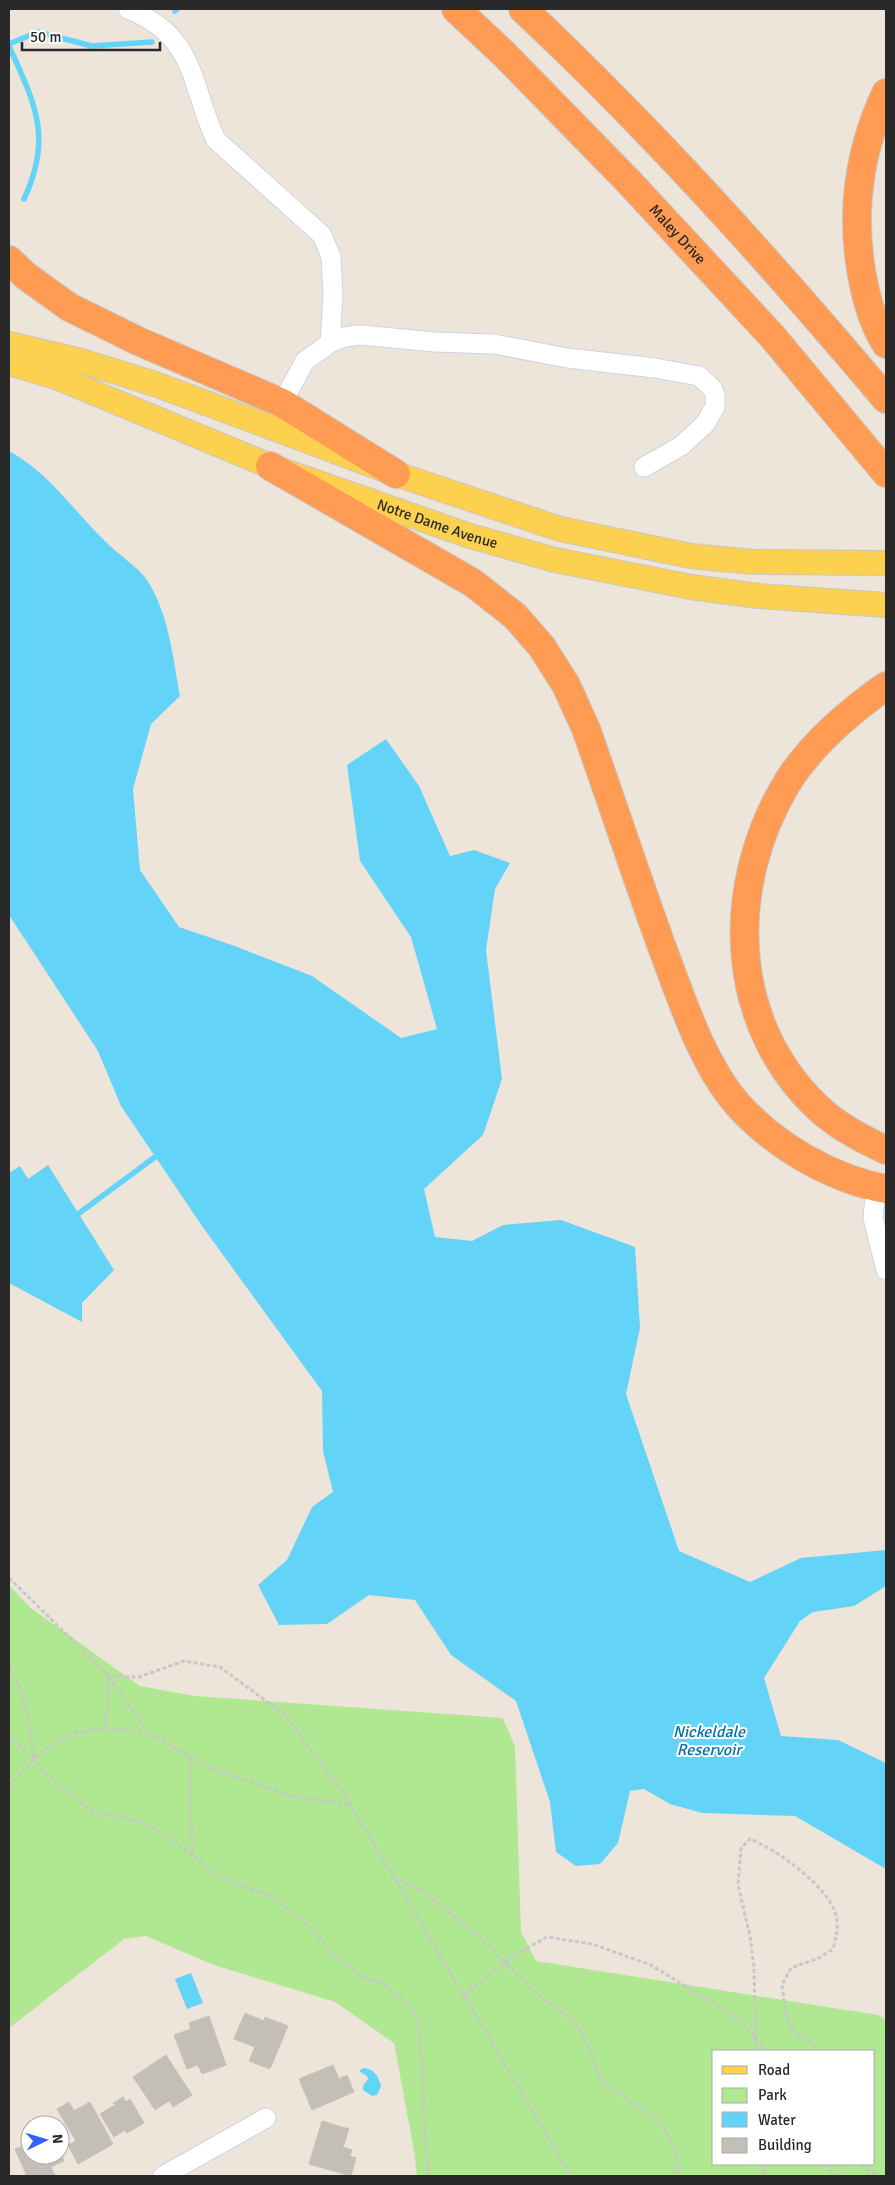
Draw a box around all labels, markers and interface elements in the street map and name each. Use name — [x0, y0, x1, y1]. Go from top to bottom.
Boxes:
scale bar — [22, 20, 160, 52]
text: 50 m — [30, 28, 61, 46]
street label: Maley Drive — [645, 201, 710, 268]
street label: Notre Dame Avenue — [375, 495, 500, 552]
water label: Nickeldale Reservoir — [673, 1722, 746, 1760]
legend — [712, 2050, 875, 2165]
text: Road — [758, 2061, 790, 2079]
text: Park — [758, 2086, 787, 2104]
text: Water — [758, 2111, 796, 2129]
north arrow — [20, 2115, 70, 2165]
text: N — [49, 2133, 66, 2145]
text: Building — [758, 2136, 812, 2154]

